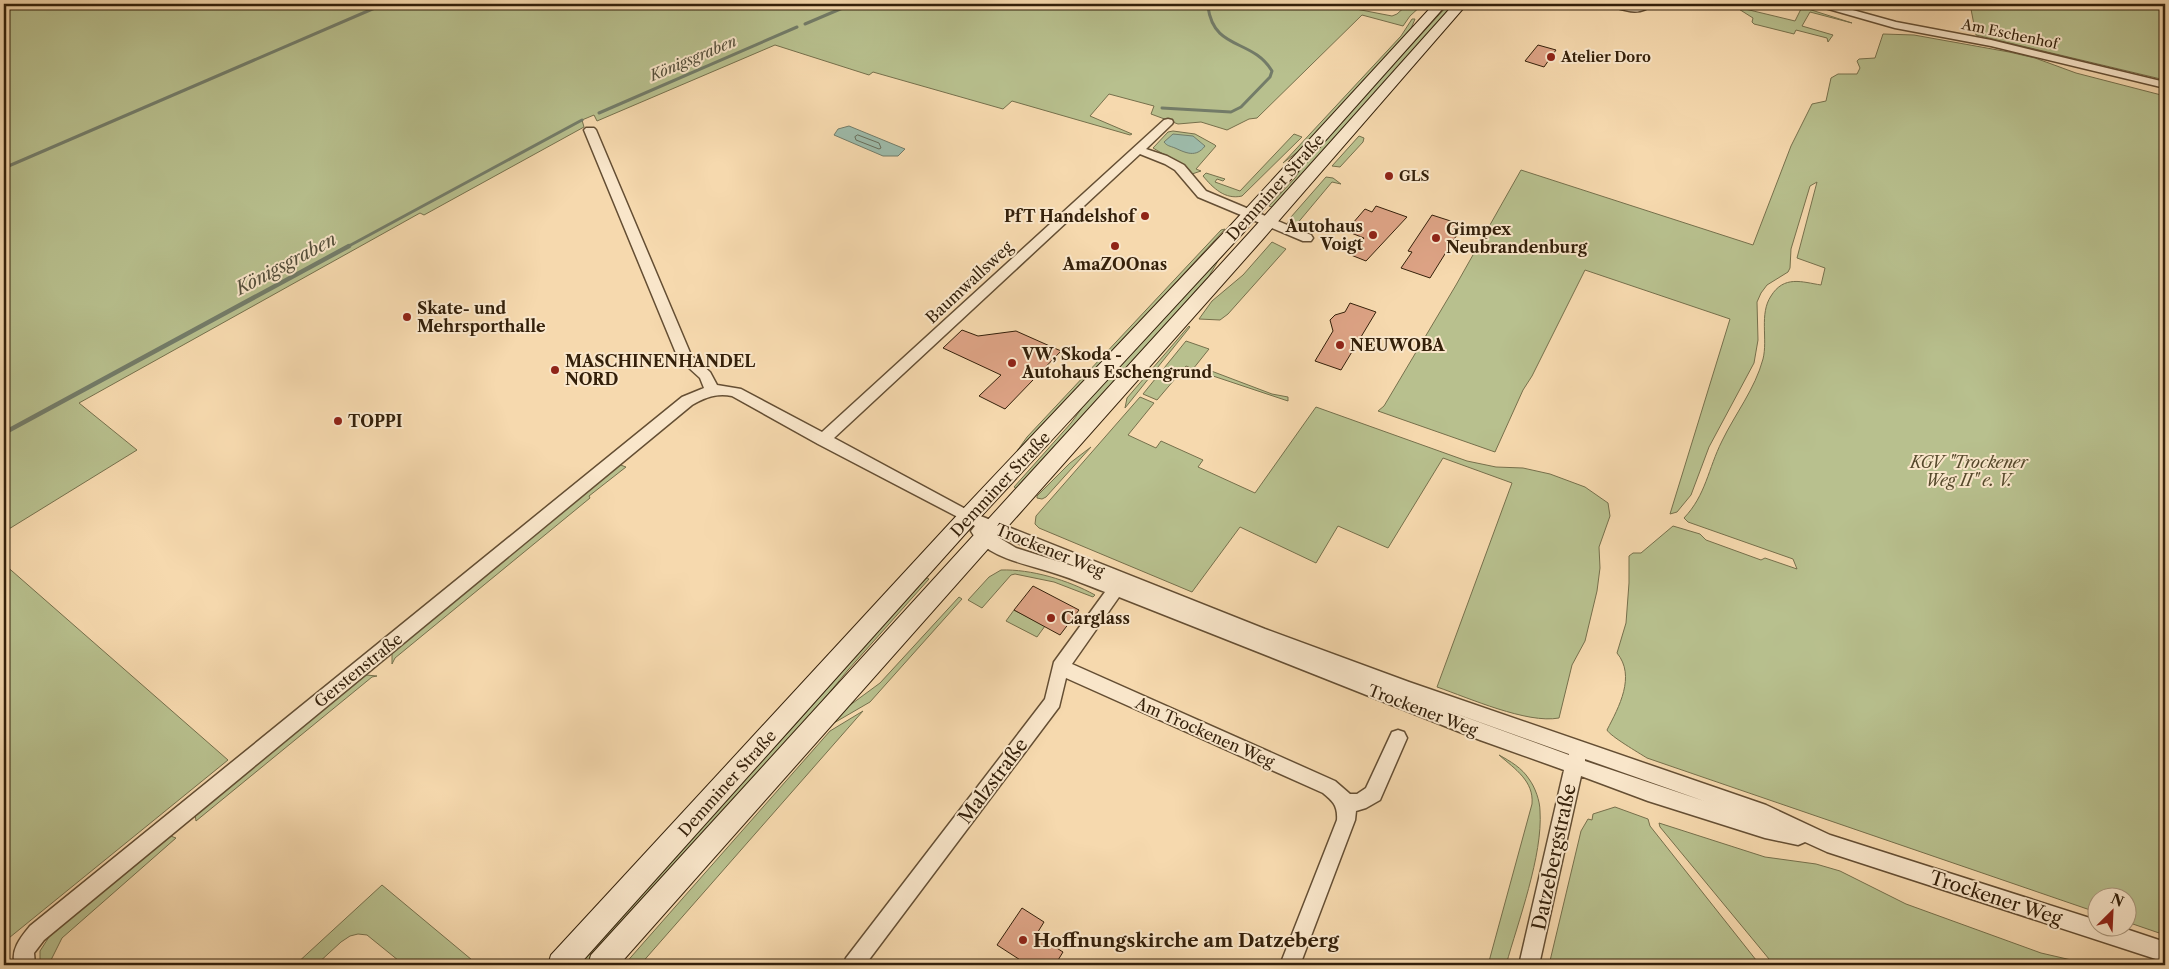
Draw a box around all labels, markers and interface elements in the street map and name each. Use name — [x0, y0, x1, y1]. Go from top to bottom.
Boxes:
street label: Am Eschenhof — [1959, 15, 2062, 53]
water label: Königsgraben — [646, 31, 739, 85]
place label: Atelier Doro — [1560, 48, 1651, 66]
marker: Atelier Doro — [1545, 51, 1557, 63]
street label: Demminer Straße — [1222, 129, 1328, 244]
place label: GLS — [1399, 167, 1430, 185]
marker: GLS — [1383, 170, 1395, 182]
place label: PfT Handelshof — [1004, 206, 1137, 226]
marker: PfT Handelshof — [1139, 210, 1151, 222]
place label: Autohaus Voigt — [1284, 216, 1364, 254]
place label: Gimpex Neubrandenburg — [1446, 219, 1588, 257]
water label: Königsgraben — [230, 228, 340, 301]
marker: Autohaus Voigt — [1367, 229, 1379, 241]
marker: Gimpex Neubrandenburg — [1430, 232, 1442, 244]
street label: Baumwallsweg — [921, 236, 1017, 327]
marker: AmaZOOnas — [1109, 240, 1121, 252]
place label: AmaZOOnas — [1062, 254, 1167, 274]
place label: Skate- und Mehrsporthalle — [417, 298, 546, 336]
marker: Skate- und Mehrsporthalle — [401, 311, 413, 323]
place label: NEUWOBA — [1350, 335, 1445, 355]
marker: NEUWOBA — [1334, 339, 1346, 351]
place label: VW, Skoda - Autohaus Eschengrund — [1021, 344, 1213, 382]
place label: MASCHINENHANDEL NORD — [565, 351, 755, 389]
marker: VW, Skoda - Autohaus Eschengrund — [1006, 357, 1018, 369]
marker: MASCHINENHANDEL NORD — [549, 364, 561, 376]
place label: TOPPI — [348, 411, 403, 431]
marker: TOPPI — [332, 415, 344, 427]
street label: Demminer Straße — [946, 427, 1054, 541]
park label: KGV "Trockener Weg II" e. V. — [1908, 452, 2029, 490]
street label: Trockener Weg — [992, 519, 1108, 581]
place label: Carglass — [1061, 608, 1130, 628]
marker: Carglass — [1045, 612, 1057, 624]
street label: Gerstenstraße — [310, 628, 406, 712]
street label: Trockener Weg — [1365, 680, 1481, 740]
street label: Am Trockenen Weg — [1131, 692, 1278, 772]
street label: Demminer Straße — [674, 725, 780, 840]
street label: Malzstraße — [953, 734, 1033, 828]
street label: Datzebergstraße — [1527, 782, 1581, 932]
street label: Trockener Weg — [1927, 866, 2066, 931]
north arrow — [2086, 886, 2136, 936]
text: N — [2108, 889, 2127, 911]
place label: Hoffnungskirche am Datzeberg — [1033, 929, 1340, 952]
marker: Hoffnungskirche am Datzeberg — [1017, 934, 1029, 946]

